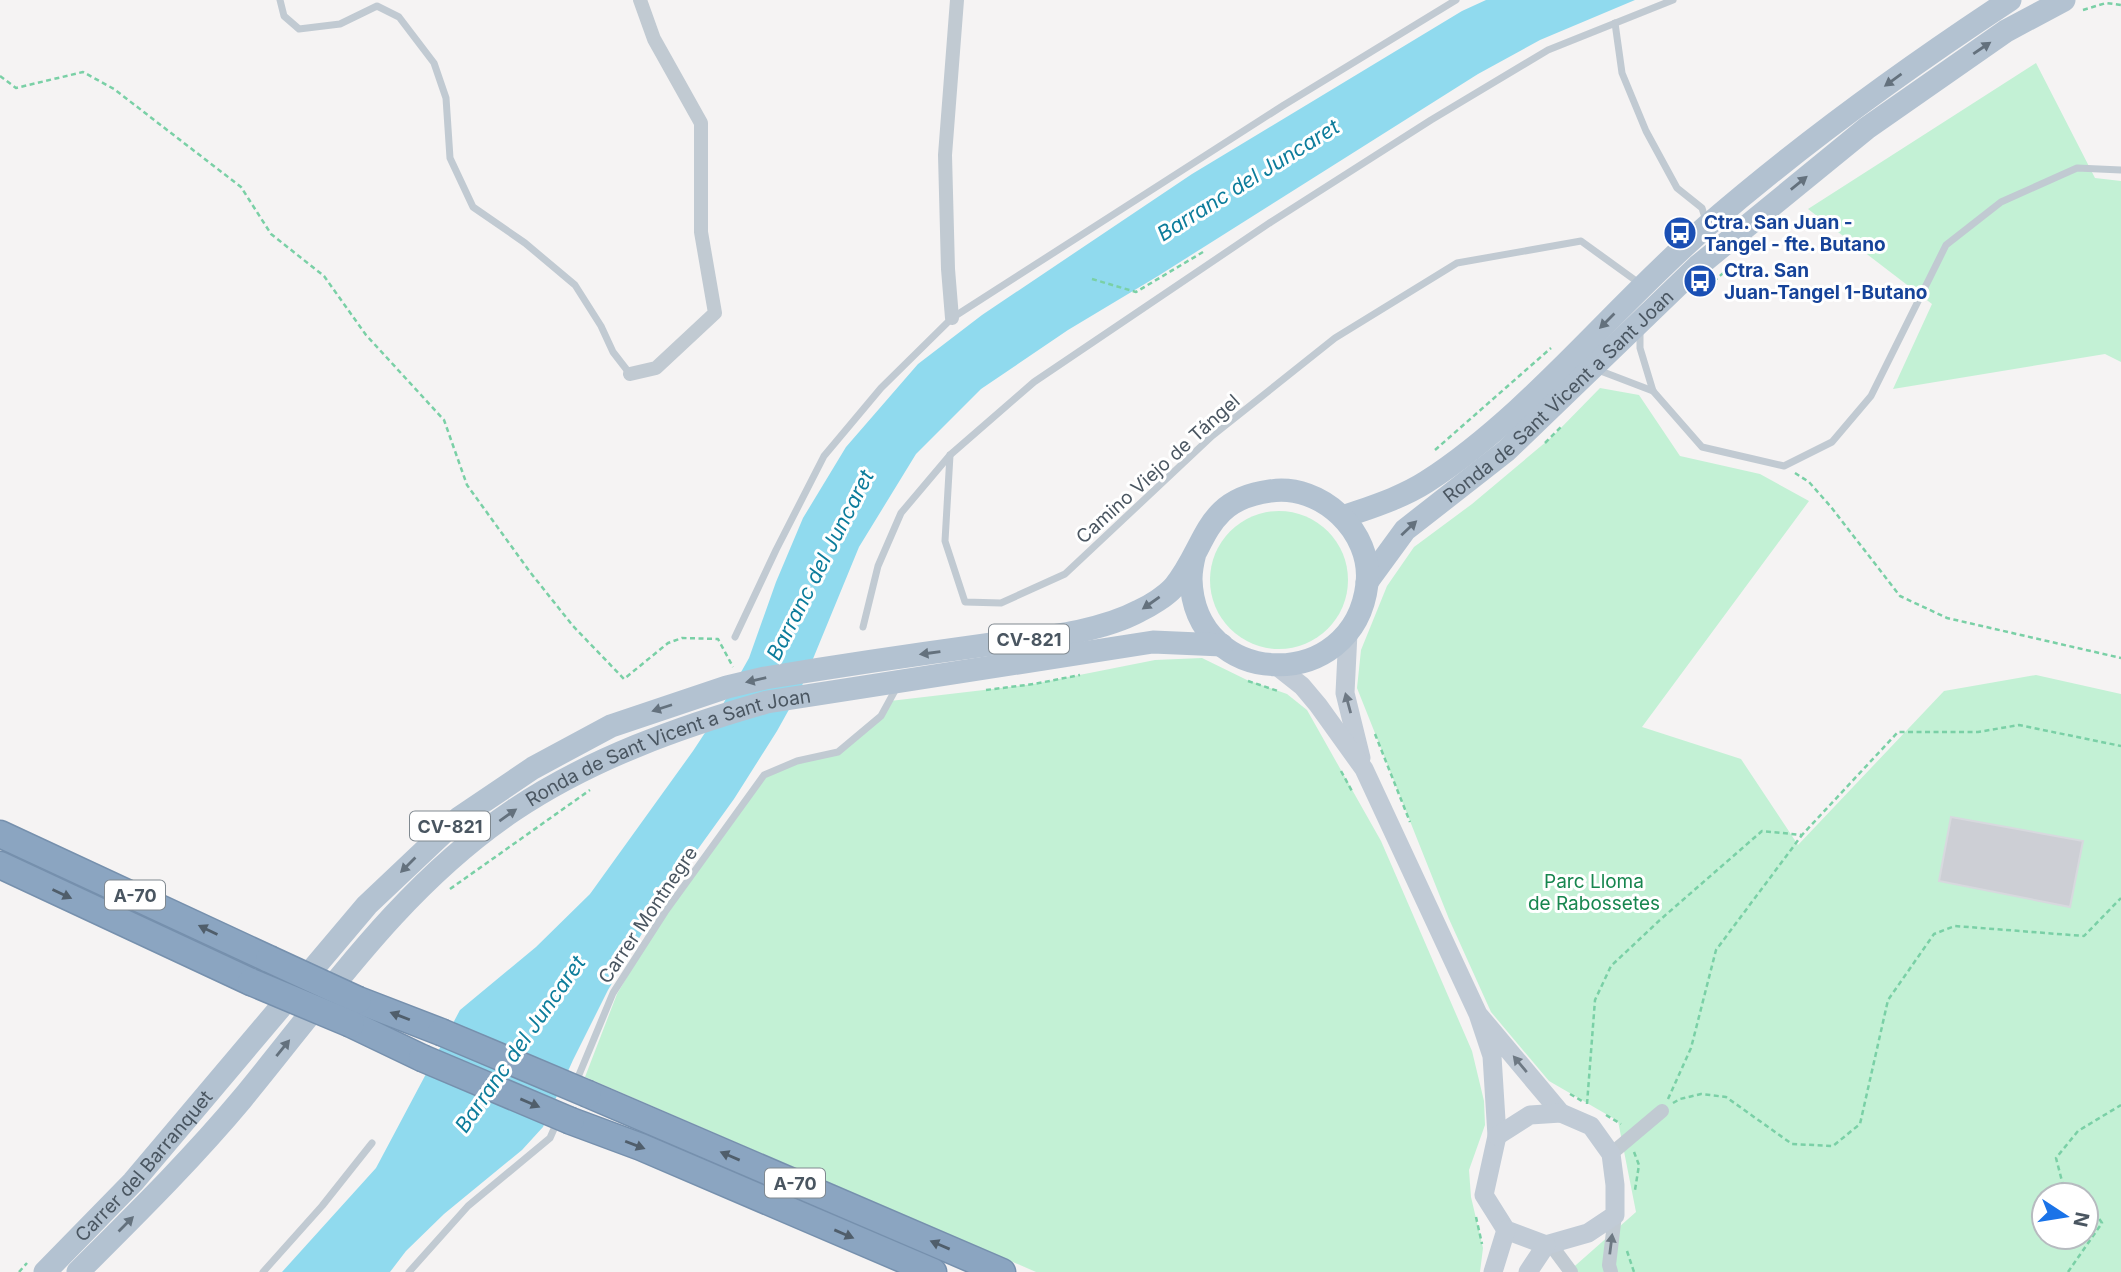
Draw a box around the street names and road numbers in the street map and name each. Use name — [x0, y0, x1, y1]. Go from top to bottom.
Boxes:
street label: Ronda de Sant Vicent a Sant Joan — [1438, 285, 1678, 507]
street label: Camino Viejo de Tángel — [1072, 390, 1244, 548]
road number: CV-821 — [989, 624, 1069, 654]
street label: Ronda de Sant Vicent a Sant Joan — [521, 684, 812, 811]
road number: CV-821 — [410, 812, 490, 840]
street label: Carrer Montnegre — [594, 842, 702, 988]
road number: A-70 — [105, 880, 165, 910]
street label: Carrer del Barranquet — [70, 1086, 217, 1246]
road number: A-70 — [765, 1168, 825, 1198]

